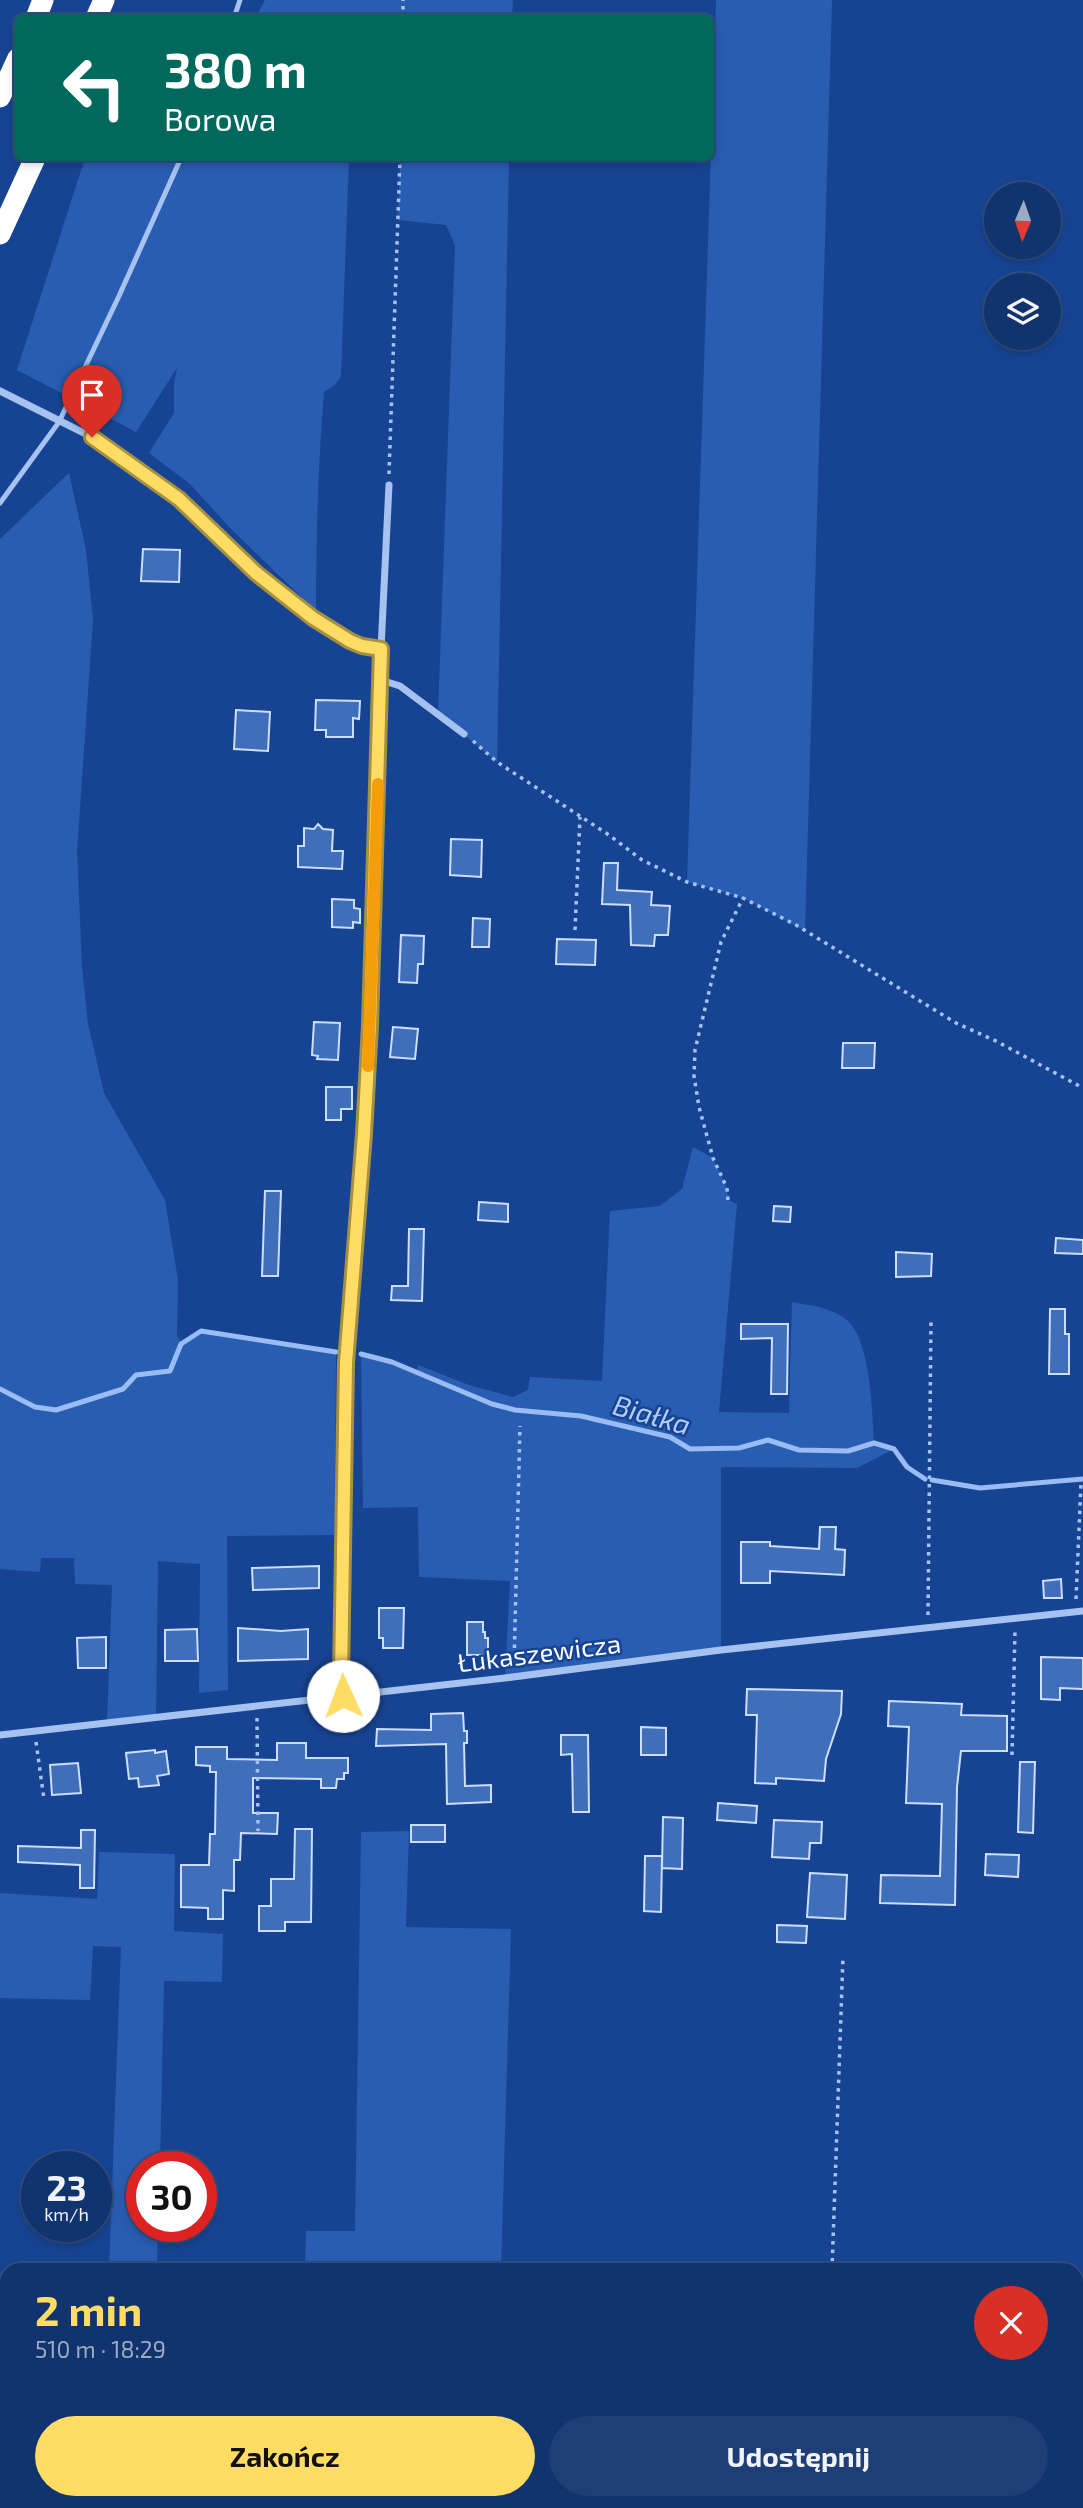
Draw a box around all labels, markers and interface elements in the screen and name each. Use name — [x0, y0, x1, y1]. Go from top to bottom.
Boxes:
text: 380 m — [164, 39, 307, 98]
icon: left — [49, 42, 140, 133]
text: Borowa — [164, 99, 276, 137]
north arrow — [984, 182, 1060, 259]
map controls — [984, 182, 1061, 350]
button: layers — [984, 273, 1061, 350]
pin — [62, 365, 122, 437]
icon: arrive — [73, 376, 111, 414]
water label: Białka — [609, 1387, 695, 1441]
street label: Łukaszewicza — [456, 1627, 622, 1677]
position arrow — [306, 1659, 380, 1733]
speed limit sign: 30 — [126, 2151, 217, 2242]
text: 23 — [46, 2166, 87, 2208]
text: km/h — [44, 2203, 89, 2225]
text: 2 min — [35, 2284, 142, 2334]
button: close — [974, 2286, 1048, 2360]
text: 510 m · 18:29 — [35, 2335, 166, 2363]
button: Zakończ — [35, 2416, 535, 2496]
button: Udostępnij — [549, 2416, 1048, 2496]

